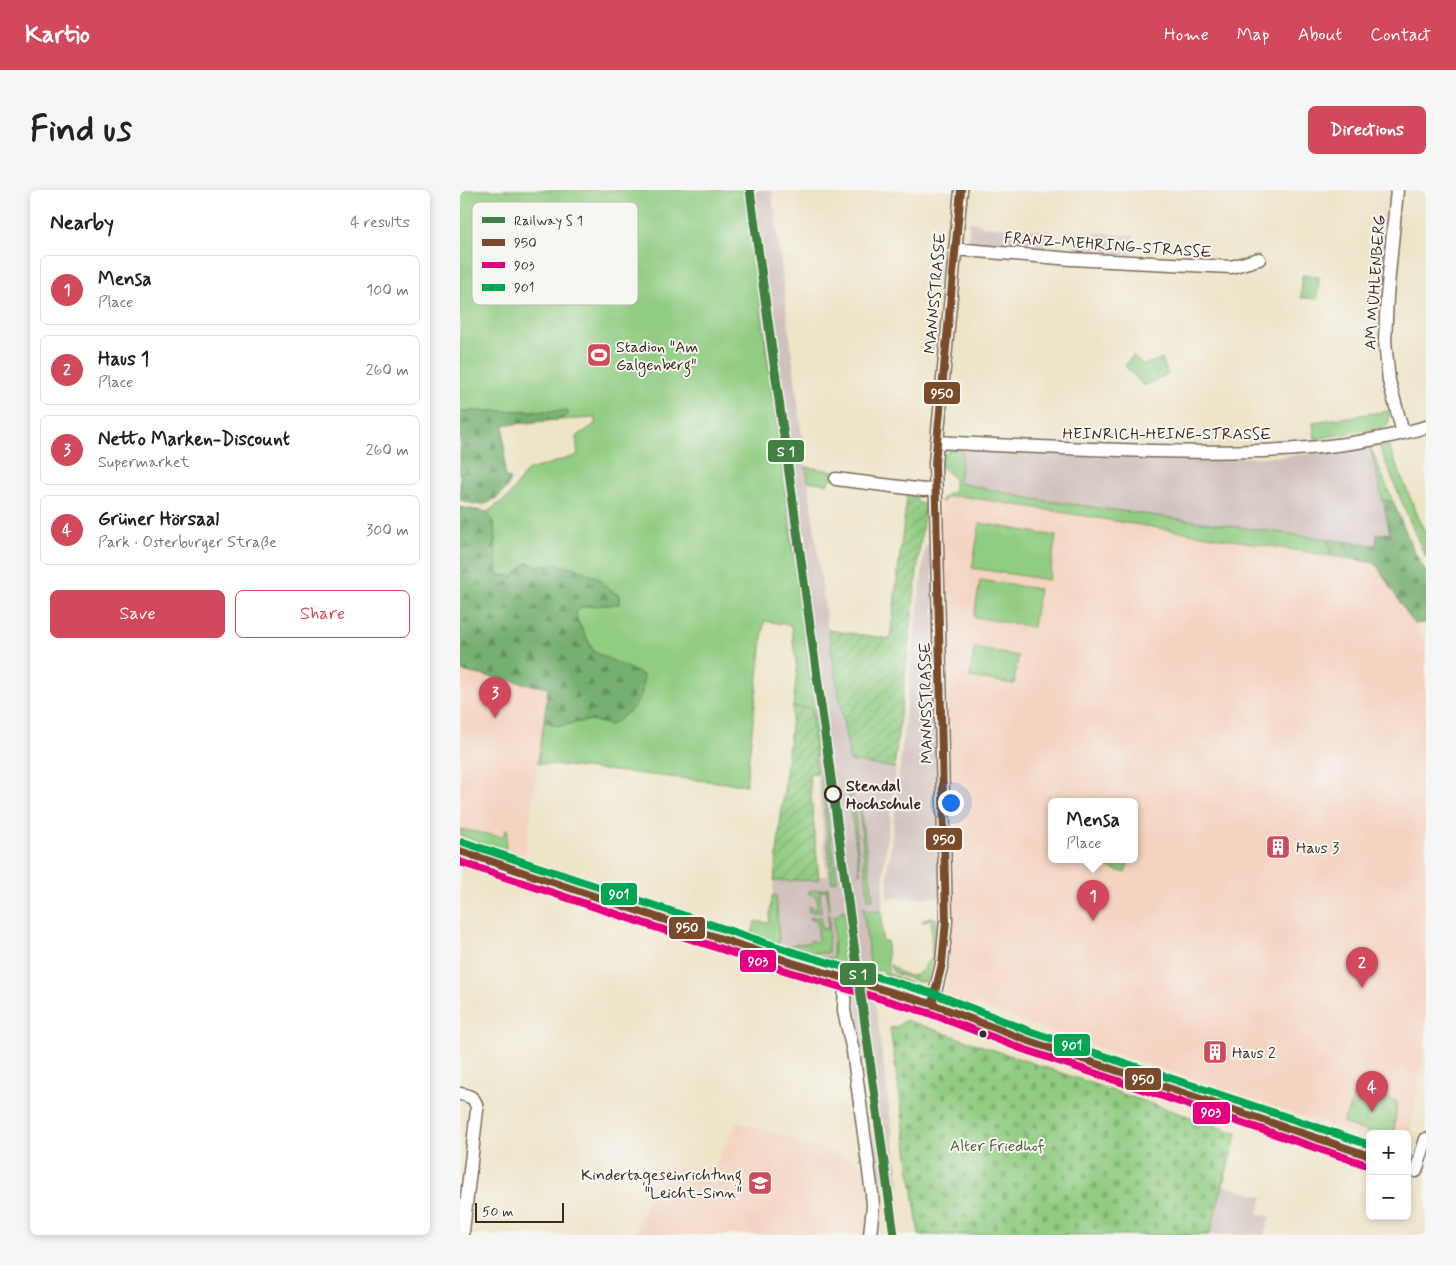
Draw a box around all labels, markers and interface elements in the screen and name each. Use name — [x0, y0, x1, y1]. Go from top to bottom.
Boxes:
text: Kartio — [25, 20, 90, 51]
text: Home — [1164, 23, 1209, 47]
text: Map — [1237, 23, 1270, 47]
text: About — [1298, 23, 1342, 47]
text: Contact — [1370, 23, 1431, 47]
button: Directions — [1308, 106, 1426, 154]
text: Find us — [30, 107, 132, 153]
legend — [472, 202, 638, 305]
text: Nearby — [50, 209, 114, 237]
text: 4 results — [350, 212, 410, 233]
text: Railway S 1 — [514, 212, 583, 230]
street label: AM MÜHLENBERG — [1360, 214, 1391, 350]
street label: FRANZ-MEHRING-STRASSE — [1003, 228, 1212, 263]
street label: MANNSSTRASSE — [920, 232, 951, 355]
text: 950 — [514, 234, 537, 252]
text: 903 — [514, 257, 535, 275]
text: Mensa — [98, 267, 152, 292]
text: 901 — [514, 279, 534, 297]
text: 1 — [63, 280, 71, 301]
text: 100 m — [366, 280, 409, 301]
text: Place — [98, 292, 133, 313]
place label: Stadion "Am Galgenberg" — [616, 337, 698, 377]
sports icon: Stadion "Am Galgenberg" — [586, 342, 612, 368]
text: Haus 1 — [98, 347, 149, 372]
text: 2 — [63, 360, 71, 381]
text: 260 m — [366, 360, 409, 381]
text: Place — [98, 372, 133, 393]
line badge: 950 — [923, 381, 961, 405]
text: 950 — [931, 385, 953, 403]
street label: HEINRICH-HEINE-STRASSE — [1063, 424, 1271, 445]
text: Netto Marken-Discount — [98, 427, 290, 452]
line badge: S 1 — [767, 439, 805, 463]
text: 3 — [63, 440, 71, 461]
text: 260 m — [366, 440, 409, 461]
text: S 1 — [777, 443, 795, 461]
text: Supermarket — [98, 452, 189, 473]
text: Grüner Hörsaal — [98, 507, 219, 532]
text: 4 — [62, 520, 72, 541]
text: 300 m — [366, 520, 409, 541]
text: Park · Osterburger Straße — [98, 532, 277, 553]
button: Save — [50, 590, 225, 638]
button: Share — [235, 590, 410, 638]
street label: MANNSSTRASSE — [915, 642, 938, 764]
pin: 3 — [479, 677, 511, 718]
place label: Stendal Hochschule — [846, 776, 921, 815]
marker: Stendal Hochschule — [824, 785, 842, 803]
your location — [938, 790, 964, 816]
popup — [1048, 798, 1138, 863]
text: Mensa — [1066, 808, 1120, 833]
line badge: 950 — [925, 827, 963, 851]
text: 950 — [933, 831, 955, 849]
text: Place — [1066, 833, 1101, 854]
building icon: Haus 3 — [1265, 834, 1291, 860]
place label: Haus 3 — [1296, 838, 1339, 859]
pin: 1 — [1077, 880, 1109, 921]
line badge: 901 — [600, 882, 638, 906]
text: 901 — [609, 886, 629, 904]
line badge: 950 — [668, 916, 706, 940]
text: 950 — [676, 919, 698, 937]
pin: 2 — [1346, 947, 1378, 988]
line badge: 903 — [739, 949, 777, 973]
text: 903 — [748, 953, 769, 971]
line badge: S 1 — [839, 962, 877, 986]
text: S 1 — [849, 966, 867, 984]
unlabelled marker — [978, 1029, 988, 1039]
line badge: 901 — [1053, 1033, 1091, 1057]
text: 901 — [1062, 1037, 1082, 1055]
building icon: Haus 2 — [1202, 1039, 1228, 1065]
place label: Haus 2 — [1232, 1043, 1276, 1064]
line badge: 950 — [1124, 1067, 1162, 1091]
text: 950 — [1132, 1071, 1154, 1089]
pin: 4 — [1356, 1071, 1388, 1112]
line badge: 903 — [1192, 1101, 1231, 1125]
text: 903 — [1201, 1104, 1222, 1122]
map controls — [1366, 1130, 1411, 1220]
button: + — [1366, 1130, 1411, 1175]
park label: Alter Friedhof — [950, 1136, 1044, 1157]
place label: Kindertageseinrichtung "Leicht-Sinn" — [581, 1165, 742, 1204]
school or university icon: Kindertageseinrichtung "Leicht-Sinn" — [747, 1170, 773, 1196]
button: − — [1366, 1175, 1411, 1220]
scale bar — [475, 1200, 564, 1223]
text: 50 m — [482, 1203, 513, 1221]

